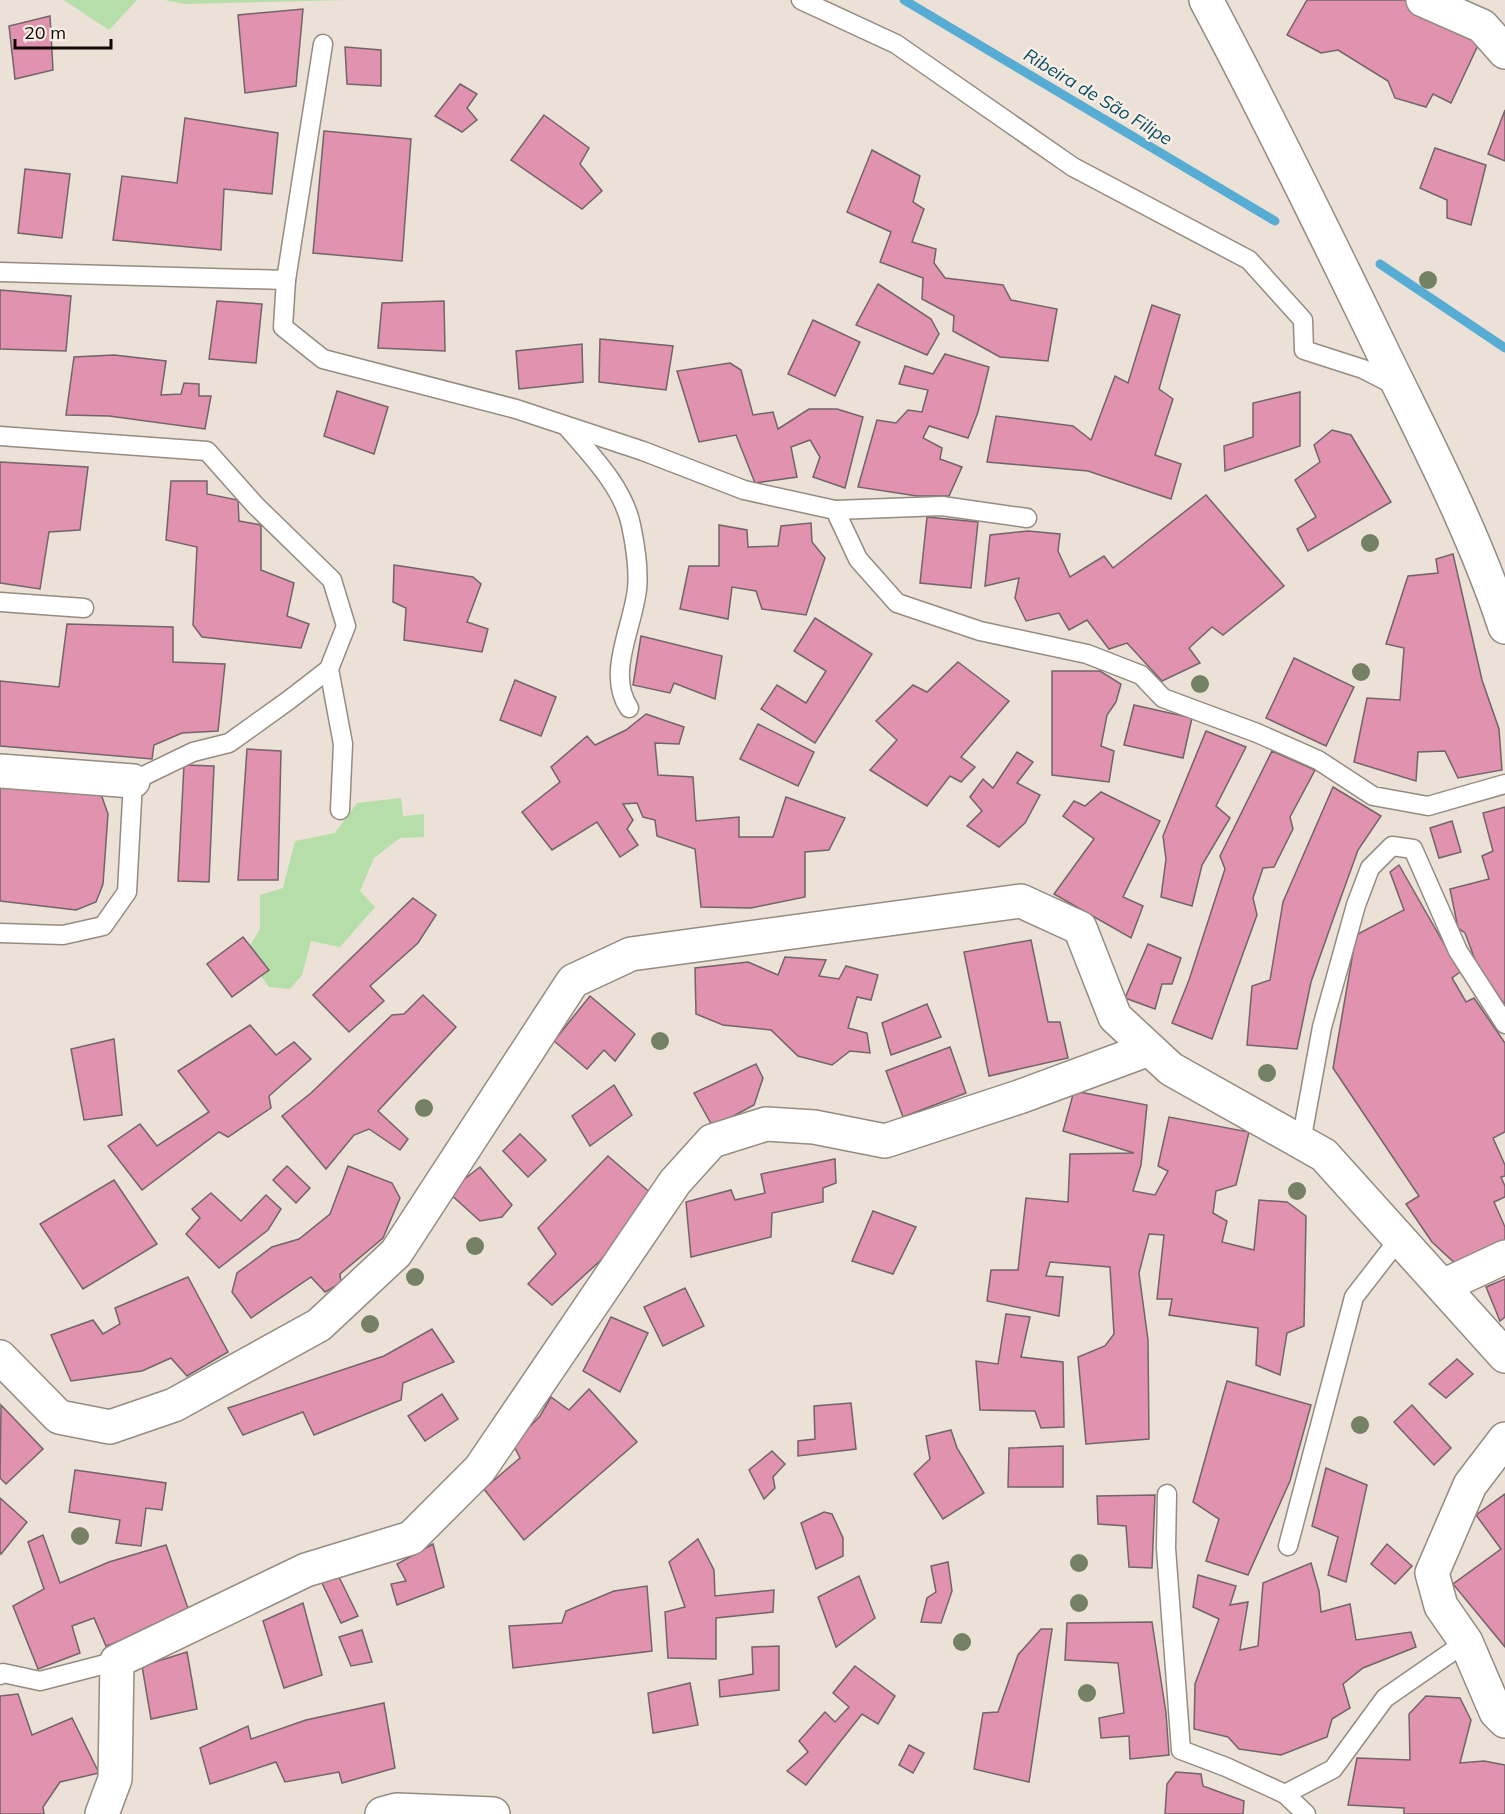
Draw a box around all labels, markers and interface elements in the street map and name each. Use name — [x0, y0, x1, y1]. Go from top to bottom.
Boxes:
scale bar — [15, 12, 111, 50]
text: 20 m — [24, 21, 66, 44]
water label: Ribeira de São Filipe — [1020, 43, 1177, 150]

